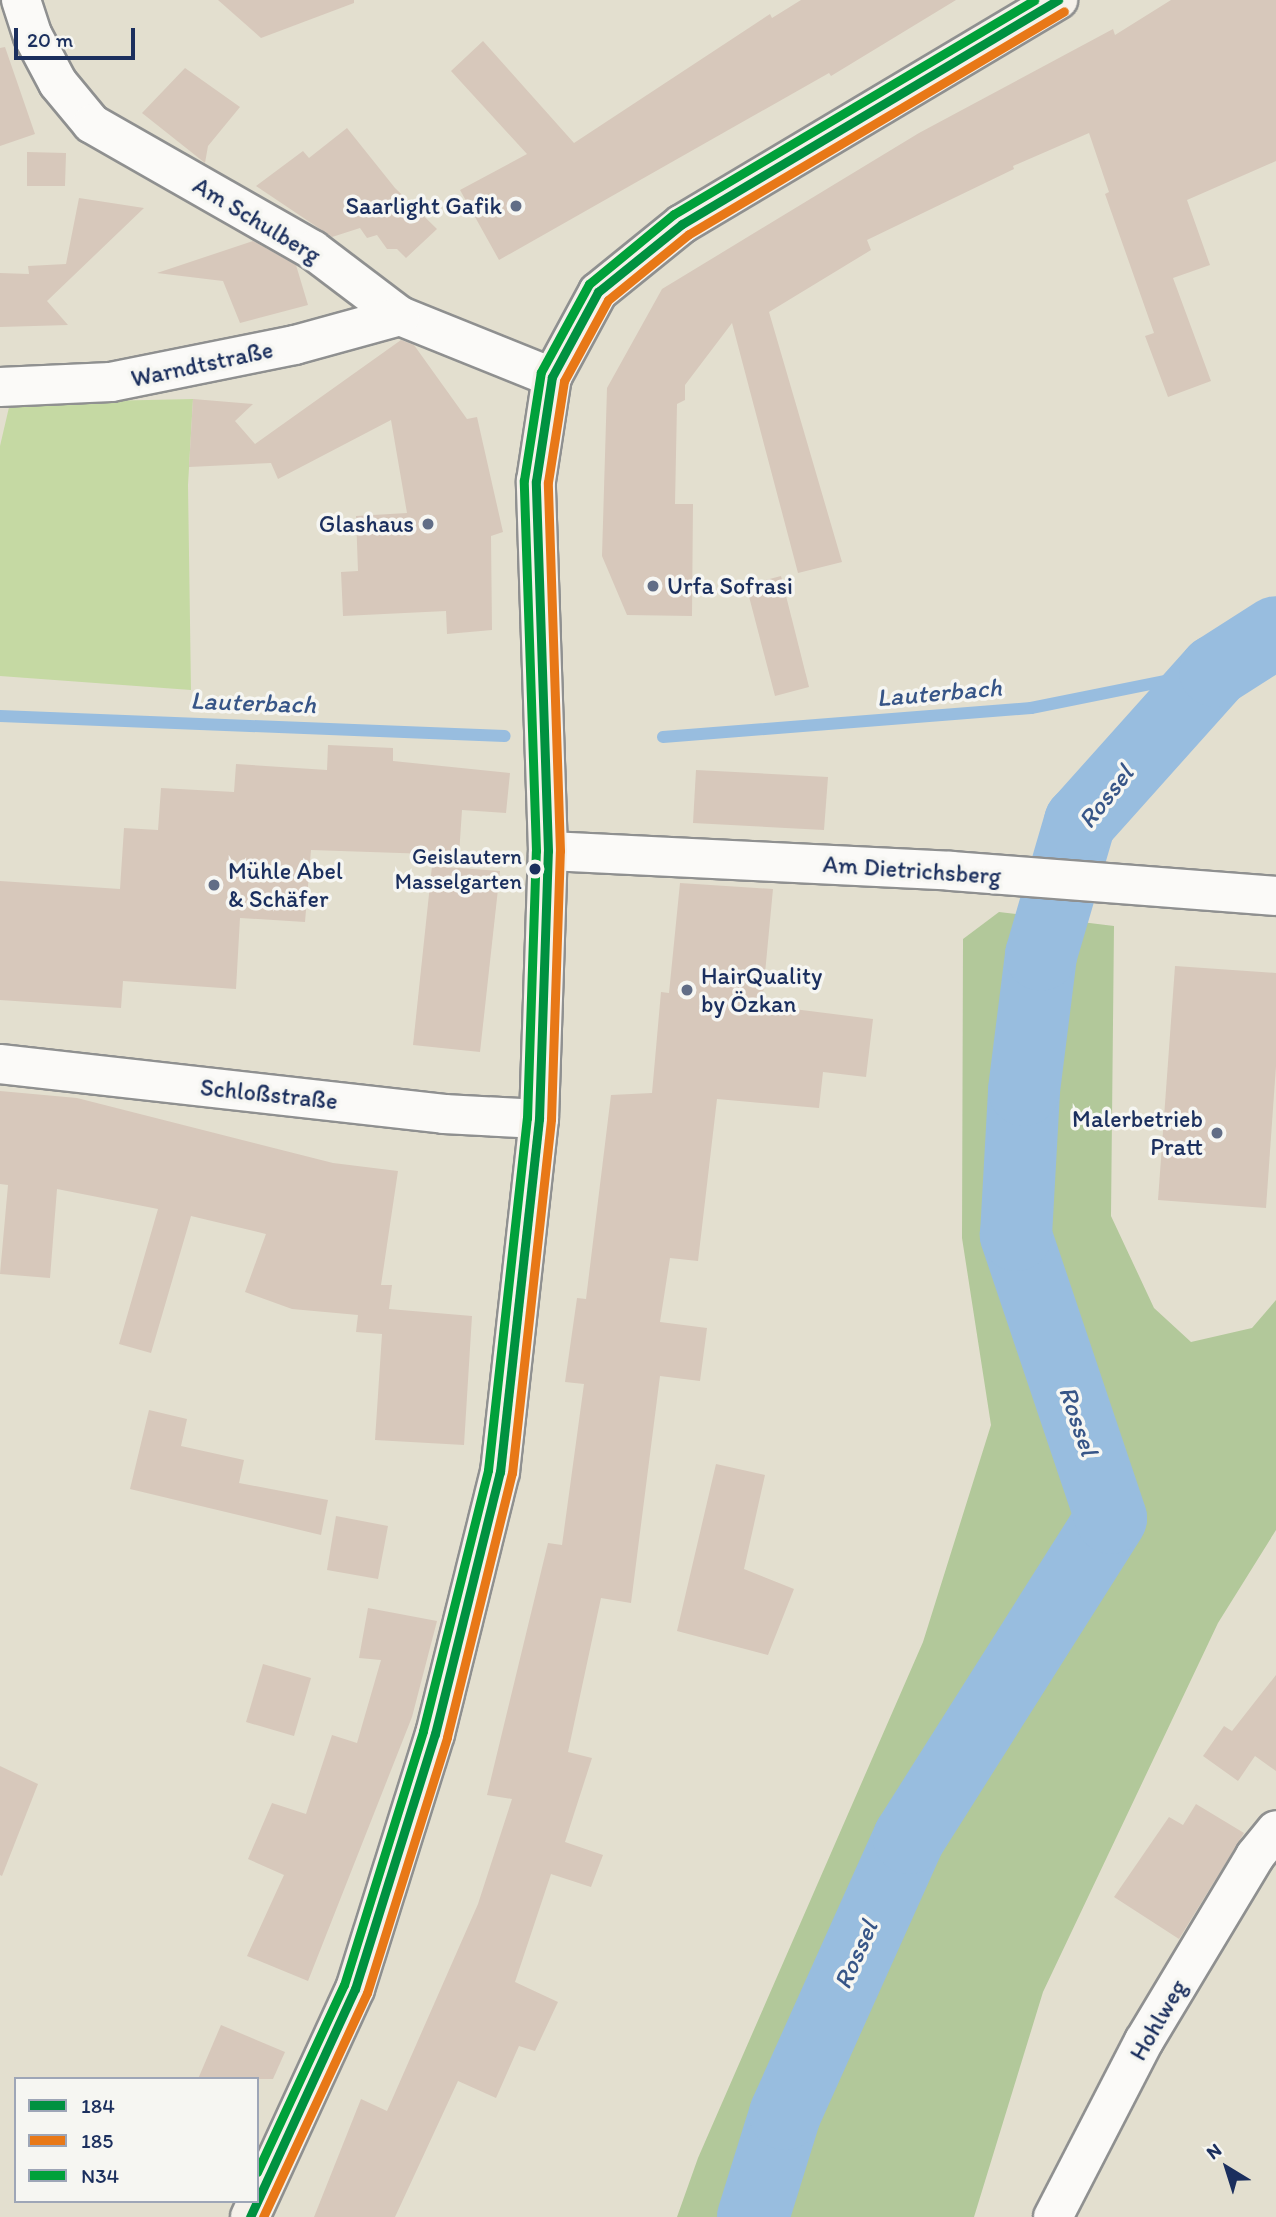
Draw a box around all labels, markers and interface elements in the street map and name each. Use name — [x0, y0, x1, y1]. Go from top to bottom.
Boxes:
scale bar — [18, 14, 138, 58]
text: 20 m — [27, 27, 73, 52]
street label: Am Schulberg — [188, 171, 326, 269]
place label: Saarlight Gafik — [345, 192, 502, 220]
marker: Saarlight Gafik — [508, 198, 524, 214]
street label: Warndtstraße — [128, 335, 276, 393]
place label: Glashaus — [319, 510, 414, 538]
marker: Glashaus — [420, 516, 436, 532]
place label: Urfa Sofrasi — [667, 572, 792, 600]
marker: Urfa Sofrasi — [645, 578, 661, 594]
water label: Lauterbach — [875, 672, 1003, 714]
water label: Lauterbach — [190, 685, 316, 721]
water label: Rossel — [1072, 759, 1140, 835]
place label: Geislautern Masselgarten — [395, 843, 522, 894]
street label: Am Dietrichsberg — [822, 849, 1002, 891]
place label: Mühle Abel & Schäfer — [228, 857, 343, 913]
marker: Geislautern Masselgarten — [528, 862, 542, 876]
marker: Mühle Abel & Schäfer — [206, 877, 222, 893]
place label: HairQuality by Özkan — [701, 962, 822, 1018]
marker: HairQuality by Özkan — [679, 982, 695, 998]
street label: Schloßstraße — [199, 1072, 339, 1116]
place label: Malerbetrieb Pratt — [1072, 1105, 1203, 1161]
marker: Malerbetrieb Pratt — [1209, 1125, 1225, 1141]
water label: Rossel — [1052, 1382, 1104, 1460]
water label: Rossel — [827, 1916, 885, 1994]
street label: Hohlweg — [1123, 1974, 1193, 2066]
legend — [14, 2077, 259, 2203]
text: 184 — [81, 2093, 115, 2118]
text: 185 — [81, 2128, 113, 2153]
north arrow — [1192, 2133, 1262, 2203]
text: N — [1202, 2138, 1226, 2164]
text: N34 — [81, 2163, 119, 2188]

